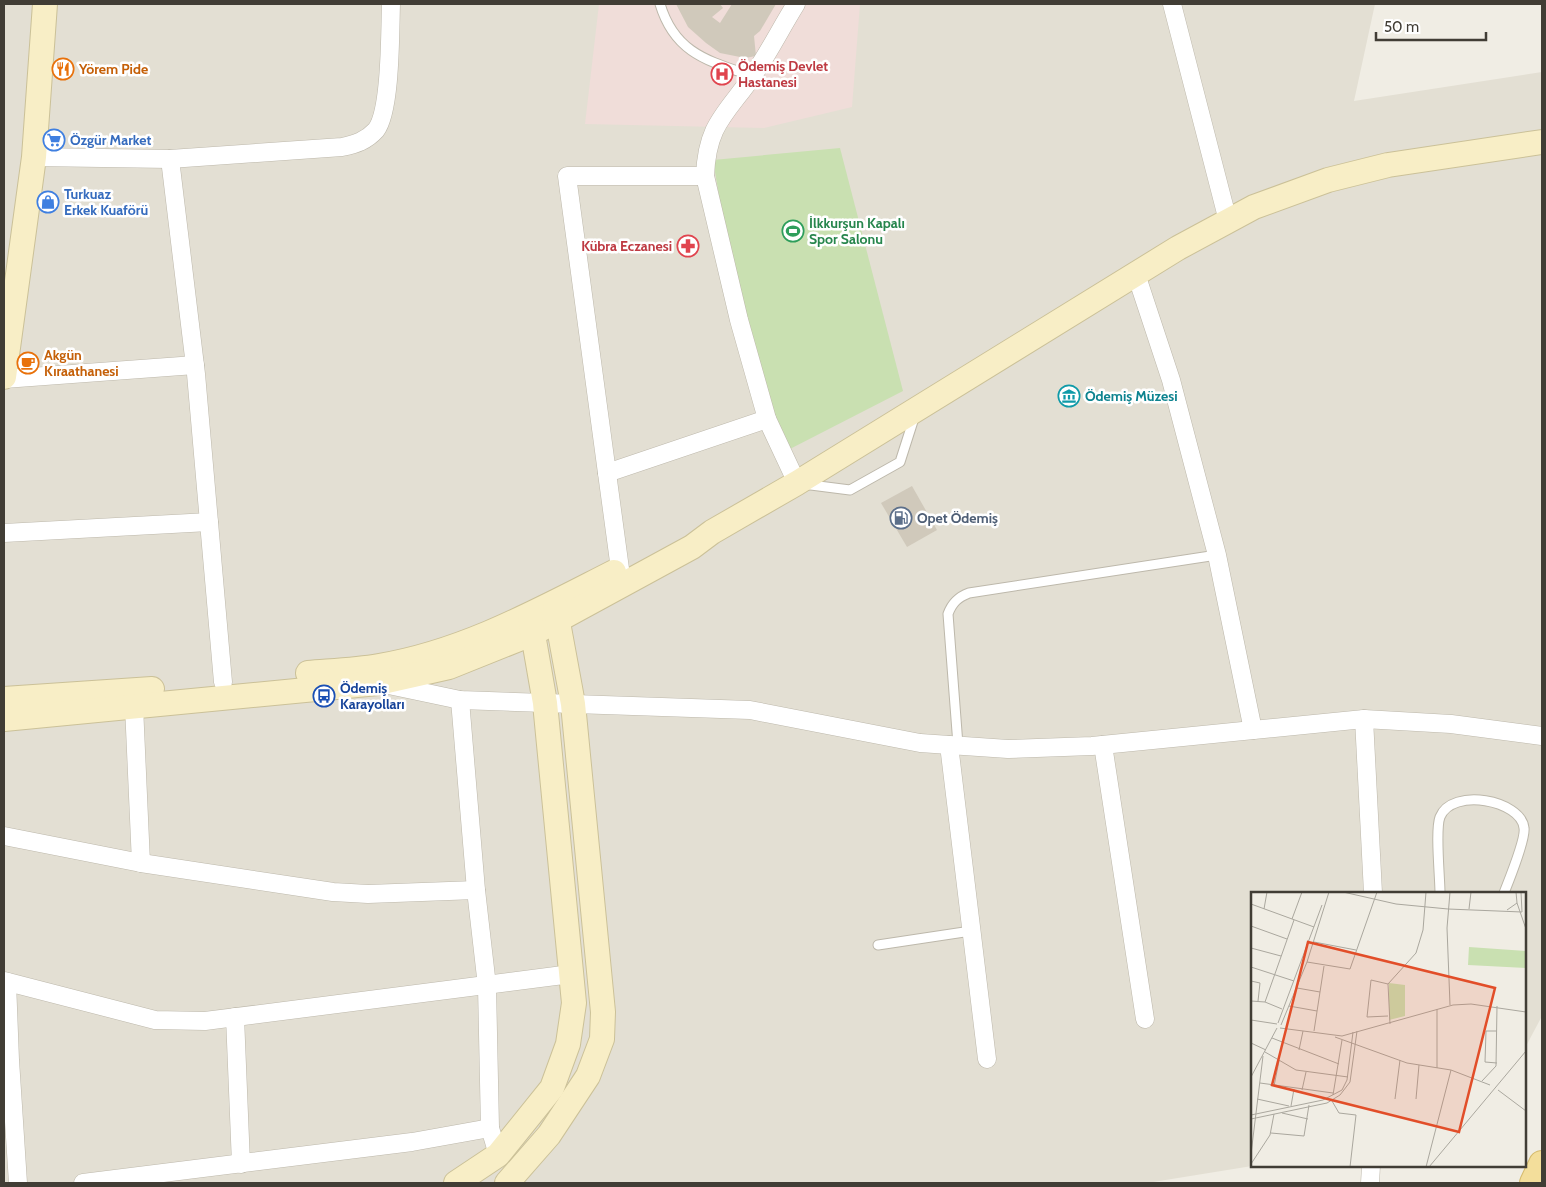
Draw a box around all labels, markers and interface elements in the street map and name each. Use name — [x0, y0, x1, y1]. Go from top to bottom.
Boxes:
scale bar — [1376, 10, 1486, 42]
text: 50 m — [1384, 18, 1419, 36]
restaurant icon: Yörem Pide — [51, 57, 75, 81]
place label: Ödemiş Devlet Hastanesi — [738, 57, 828, 91]
place label: Yörem Pide — [78, 60, 148, 78]
hospital icon: Ödemiş Devlet Hastanesi — [710, 62, 734, 86]
supermarket icon: Özgür Market — [42, 128, 66, 152]
place label: Özgür Market — [70, 131, 151, 149]
place label: Turkuaz Erkek Kuaförü — [64, 185, 148, 219]
shop icon: Turkuaz Erkek Kuaförü — [36, 190, 60, 214]
place label: İlkkurşun Kapalı Spor Salonu — [809, 214, 905, 248]
sports icon: İlkkurşun Kapalı Spor Salonu — [781, 219, 805, 243]
pharmacy icon: Kübra Eczanesi — [676, 234, 700, 258]
place label: Kübra Eczanesi — [581, 237, 672, 255]
place label: Akgün Kıraathanesi — [44, 346, 119, 380]
cafe icon: Akgün Kıraathanesi — [16, 351, 40, 375]
museum icon: Ödemiş Müzesi — [1057, 384, 1081, 408]
place label: Ödemiş Müzesi — [1085, 387, 1178, 405]
fuel station icon: Opet Ödemiş — [889, 506, 913, 530]
place label: Opet Ödemiş — [917, 509, 998, 527]
place label: Ödemiş Karayolları — [340, 679, 405, 713]
bus stop icon: Ödemiş Karayolları — [312, 684, 336, 708]
inset map — [1251, 892, 1526, 1167]

